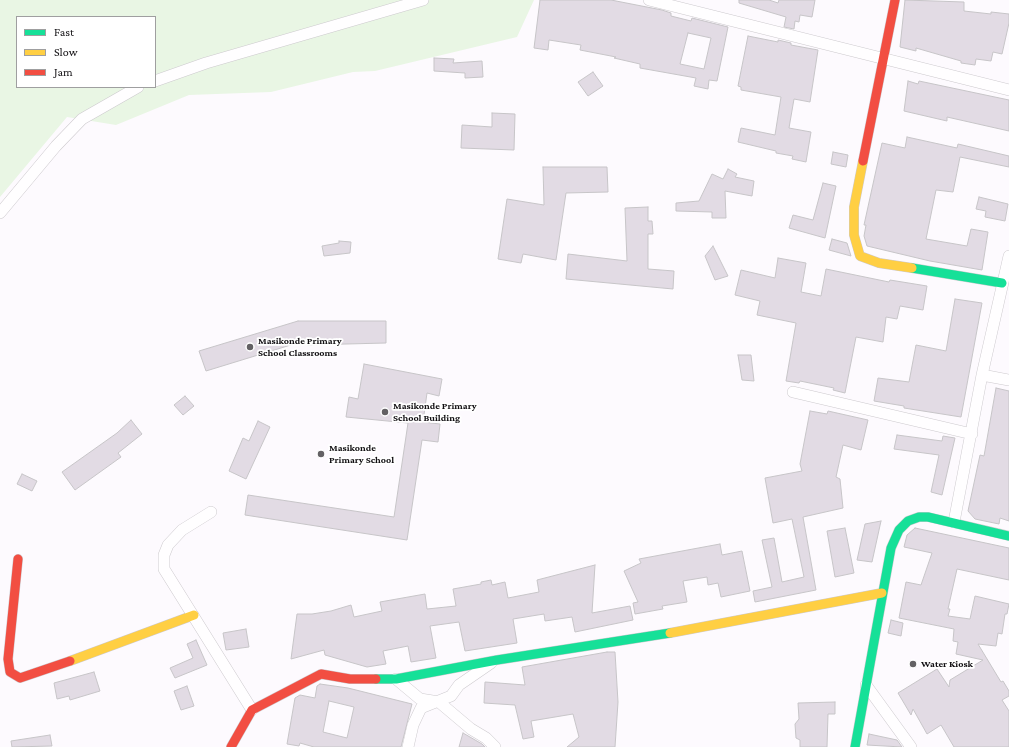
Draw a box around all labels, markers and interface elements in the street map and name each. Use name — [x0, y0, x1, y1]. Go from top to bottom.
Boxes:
legend — [16, 16, 156, 88]
text: Fast — [54, 25, 74, 39]
text: Slow — [54, 45, 78, 59]
text: Jam — [54, 65, 73, 79]
place label: Masikonde Primary School Classrooms — [258, 335, 342, 358]
marker: Masikonde Primary School Classrooms — [245, 342, 255, 352]
place label: Masikonde Primary School Building — [393, 400, 477, 424]
marker: Masikonde Primary School Building — [380, 407, 390, 417]
place label: Masikonde Primary School — [329, 442, 394, 466]
marker: Masikonde Primary School — [316, 449, 326, 459]
place label: Water Kiosk — [921, 658, 973, 670]
marker: Water Kiosk — [908, 659, 918, 669]

